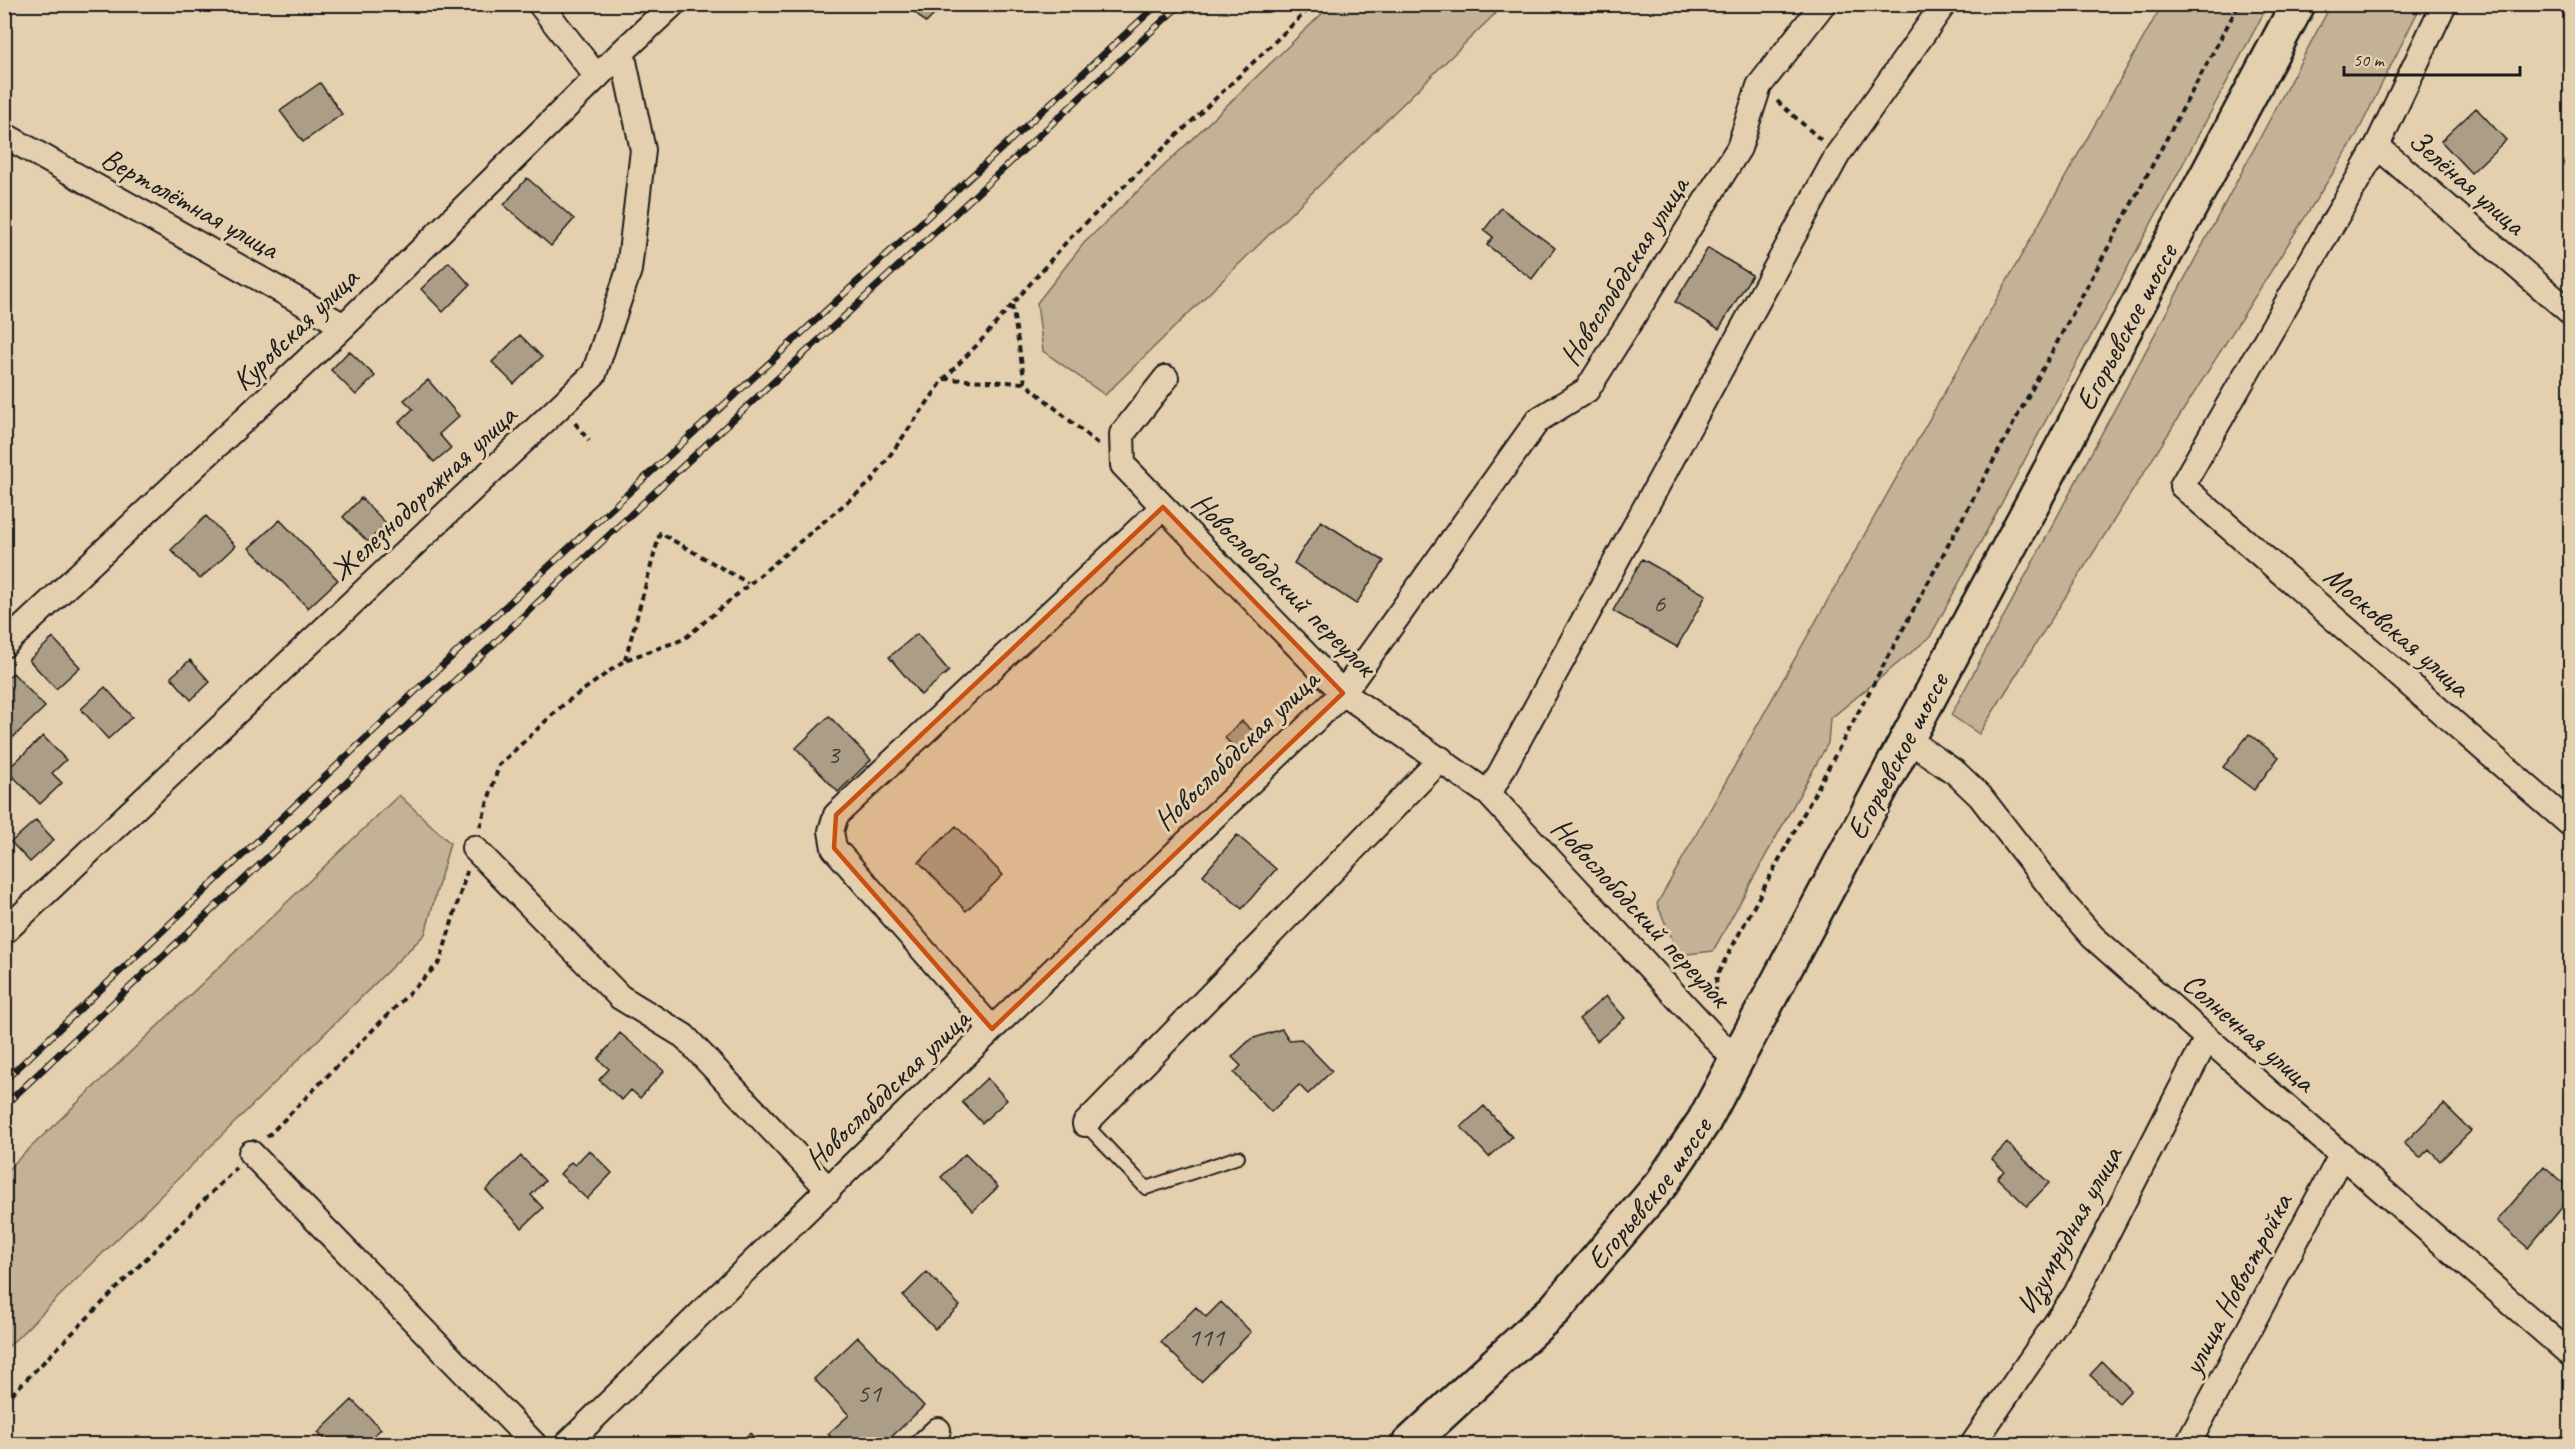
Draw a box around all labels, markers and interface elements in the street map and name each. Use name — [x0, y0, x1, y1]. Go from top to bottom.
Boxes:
scale bar — [2344, 39, 2520, 77]
text: 50 m — [2353, 49, 2386, 71]
street label: Зелёная улица — [2401, 121, 2535, 244]
street label: Вертолётная улица — [95, 139, 287, 268]
street label: Новослободская улица — [1551, 167, 1699, 373]
street label: Егорьевское шоссе — [2066, 235, 2187, 417]
street label: Куровская улица — [224, 258, 368, 399]
street label: Железнодорожная улица — [322, 396, 526, 589]
street label: Новослободский переулок — [1184, 484, 1386, 686]
street label: Московская улица — [2316, 557, 2479, 706]
house number: 6 — [1653, 586, 1666, 620]
street label: Новослободская улица — [1145, 660, 1329, 839]
street label: Егорьевское шоссе — [1837, 664, 1958, 846]
house number: 3 — [827, 737, 841, 771]
street label: Новослободский переулок — [1543, 809, 1741, 1017]
street label: Солнечная улица — [2175, 964, 2325, 1101]
street label: Новослободская улица — [796, 999, 980, 1178]
street label: Егорьевское шоссе — [1578, 1108, 1721, 1277]
street label: Изумрудная улица — [2007, 1138, 2132, 1320]
street label: улица Новостройка — [2172, 1185, 2302, 1383]
house number: 111 — [1188, 1320, 1226, 1354]
house number: 51 — [857, 1376, 883, 1410]

